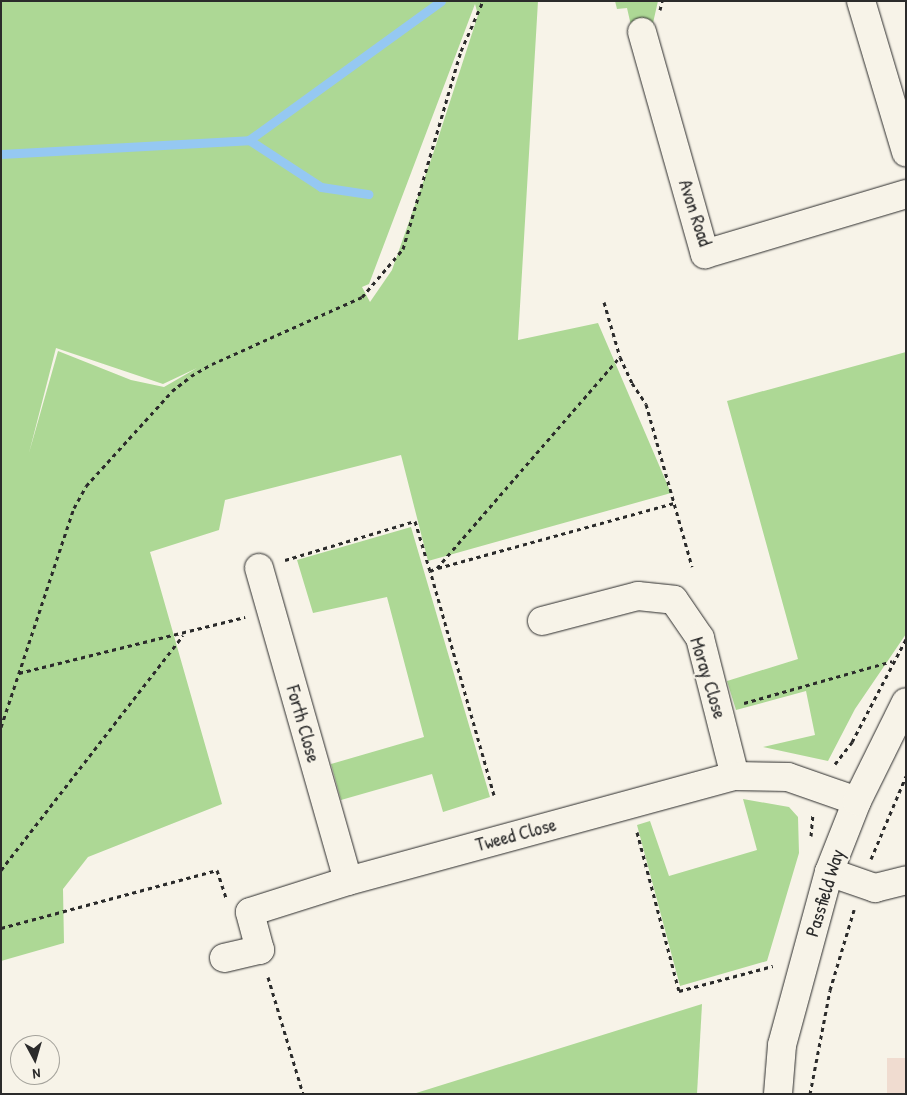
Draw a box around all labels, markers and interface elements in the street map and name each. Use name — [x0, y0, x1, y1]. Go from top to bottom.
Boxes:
street label: Avon Road — [674, 177, 716, 249]
street label: Moray Close — [685, 634, 731, 722]
street label: Forth Close — [281, 683, 325, 765]
street label: Tweed Close — [473, 813, 559, 857]
street label: Passfield Way — [801, 846, 849, 940]
north arrow — [10, 1035, 60, 1085]
text: N — [32, 1065, 41, 1084]

